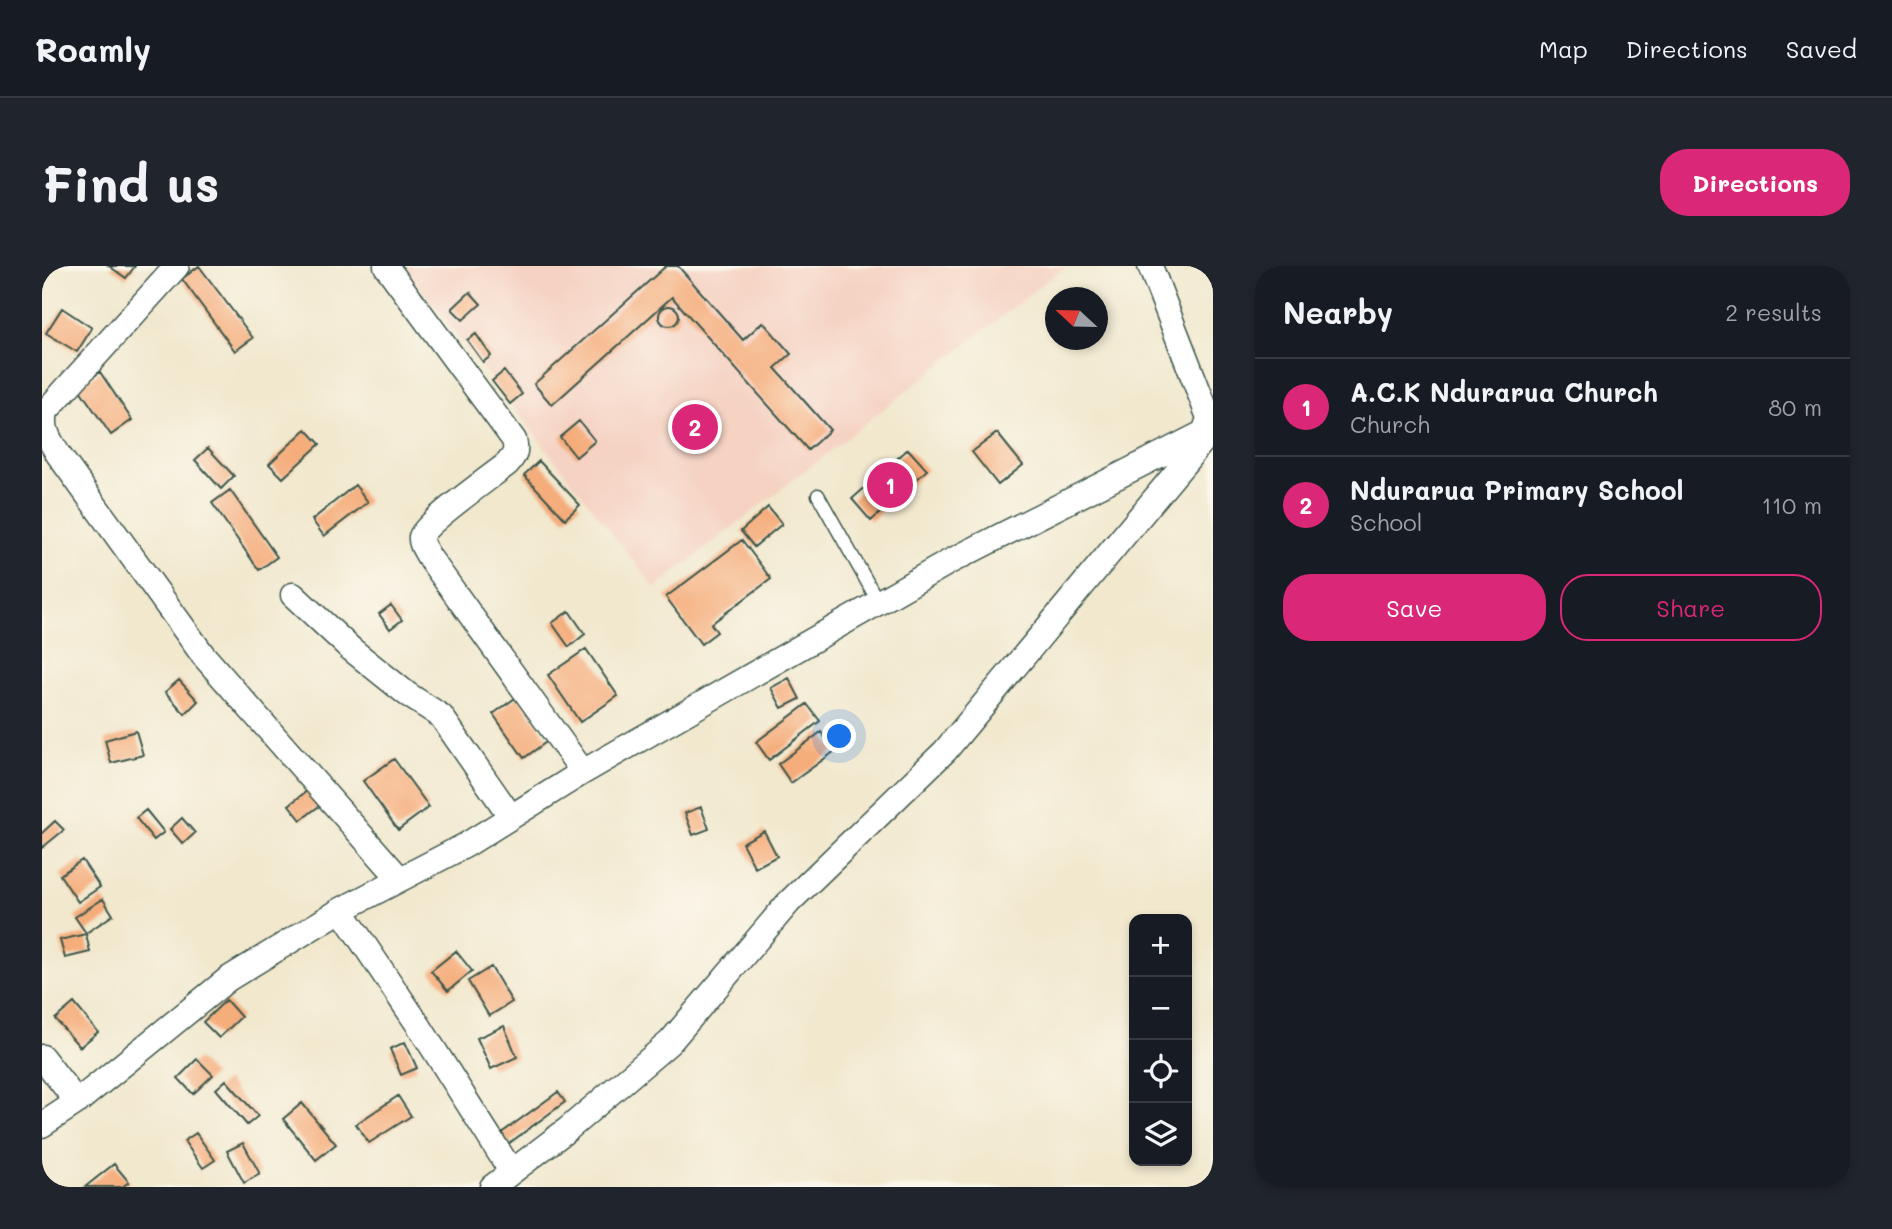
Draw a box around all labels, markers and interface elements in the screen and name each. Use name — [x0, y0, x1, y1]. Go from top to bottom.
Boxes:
text: Roamly — [35, 27, 151, 70]
text: Map — [1539, 33, 1588, 64]
text: Directions — [1626, 33, 1748, 64]
text: Saved — [1786, 33, 1857, 64]
button: Directions — [1660, 149, 1850, 216]
text: Find us — [42, 151, 220, 214]
north arrow — [1045, 287, 1108, 350]
text: Nearby — [1283, 292, 1393, 332]
text: 2 results — [1725, 297, 1822, 327]
text: A.C.K Ndurarua Church — [1350, 375, 1658, 409]
text: 1 — [1301, 392, 1311, 422]
text: 80 m — [1768, 392, 1822, 422]
pin: 2 — [672, 401, 718, 453]
text: Church — [1350, 409, 1430, 439]
pin: 1 — [867, 459, 913, 511]
text: Ndurarua Primary School — [1350, 473, 1684, 507]
text: 2 — [1300, 490, 1312, 520]
text: 110 m — [1762, 490, 1822, 520]
text: School — [1350, 507, 1423, 537]
button: Save — [1283, 574, 1546, 641]
button: Share — [1560, 574, 1822, 641]
your location — [822, 719, 856, 753]
map controls — [1129, 914, 1192, 1166]
button: + — [1129, 914, 1192, 977]
button: − — [1129, 977, 1192, 1040]
button: locate — [1129, 1040, 1192, 1103]
button: layers — [1129, 1103, 1192, 1166]

